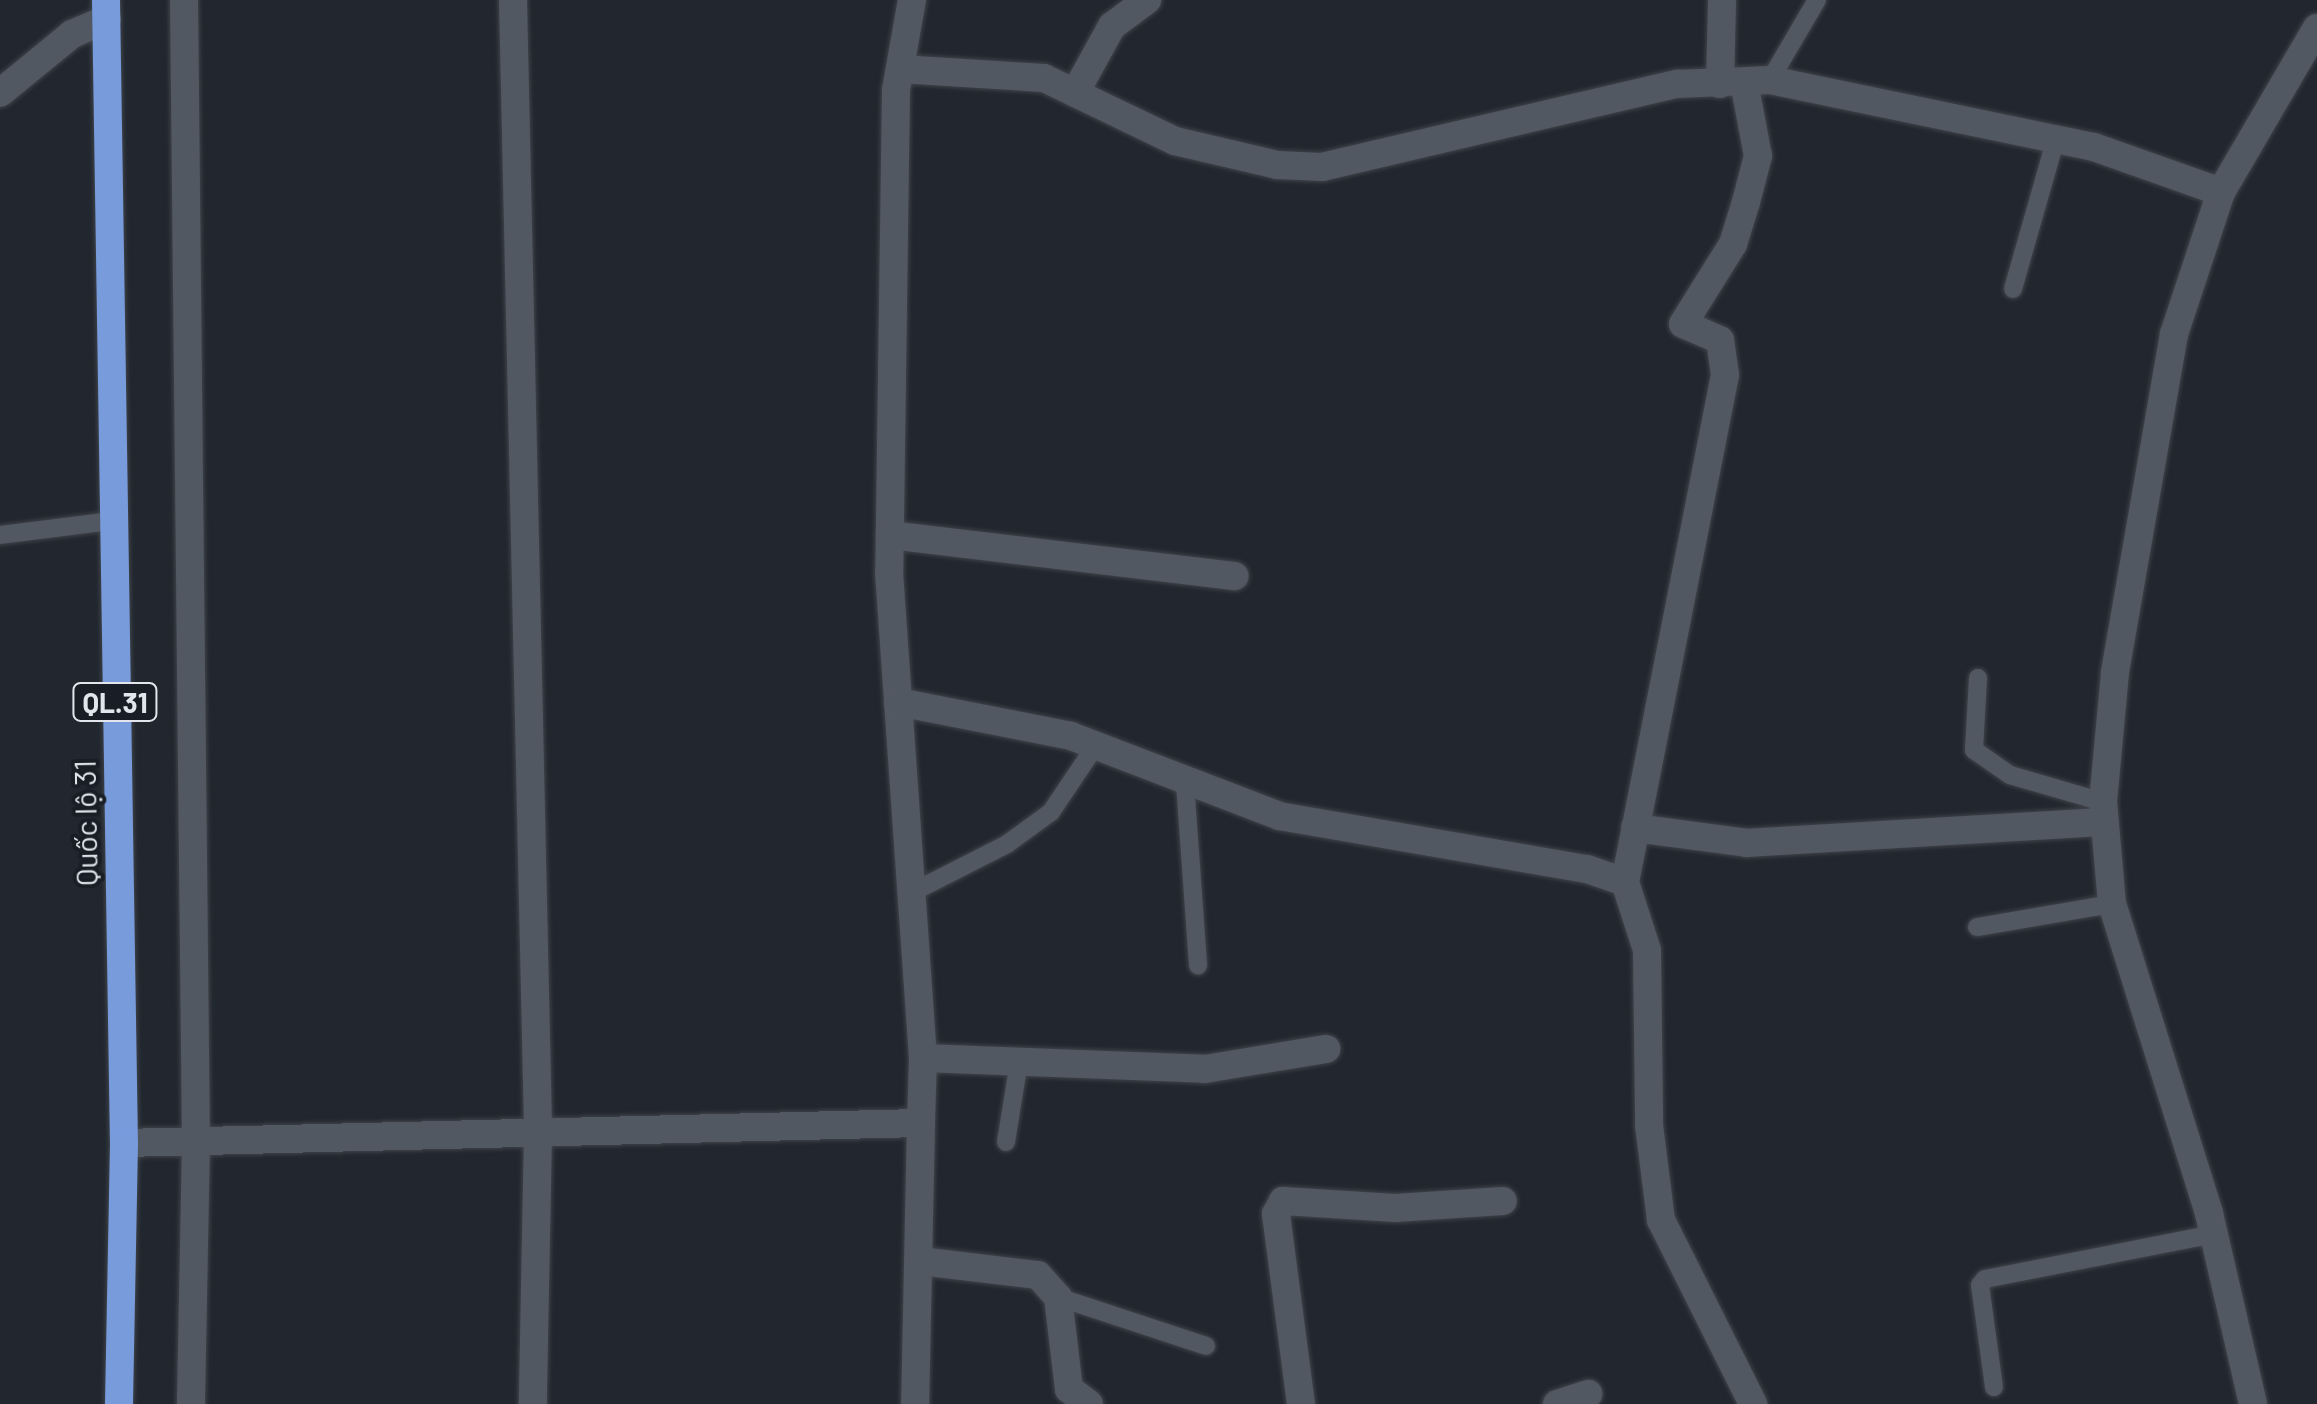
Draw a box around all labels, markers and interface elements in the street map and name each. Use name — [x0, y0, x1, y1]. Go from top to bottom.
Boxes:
road number: QL.31 — [70, 679, 160, 725]
street label: Quốc lộ 31 — [66, 760, 104, 886]

